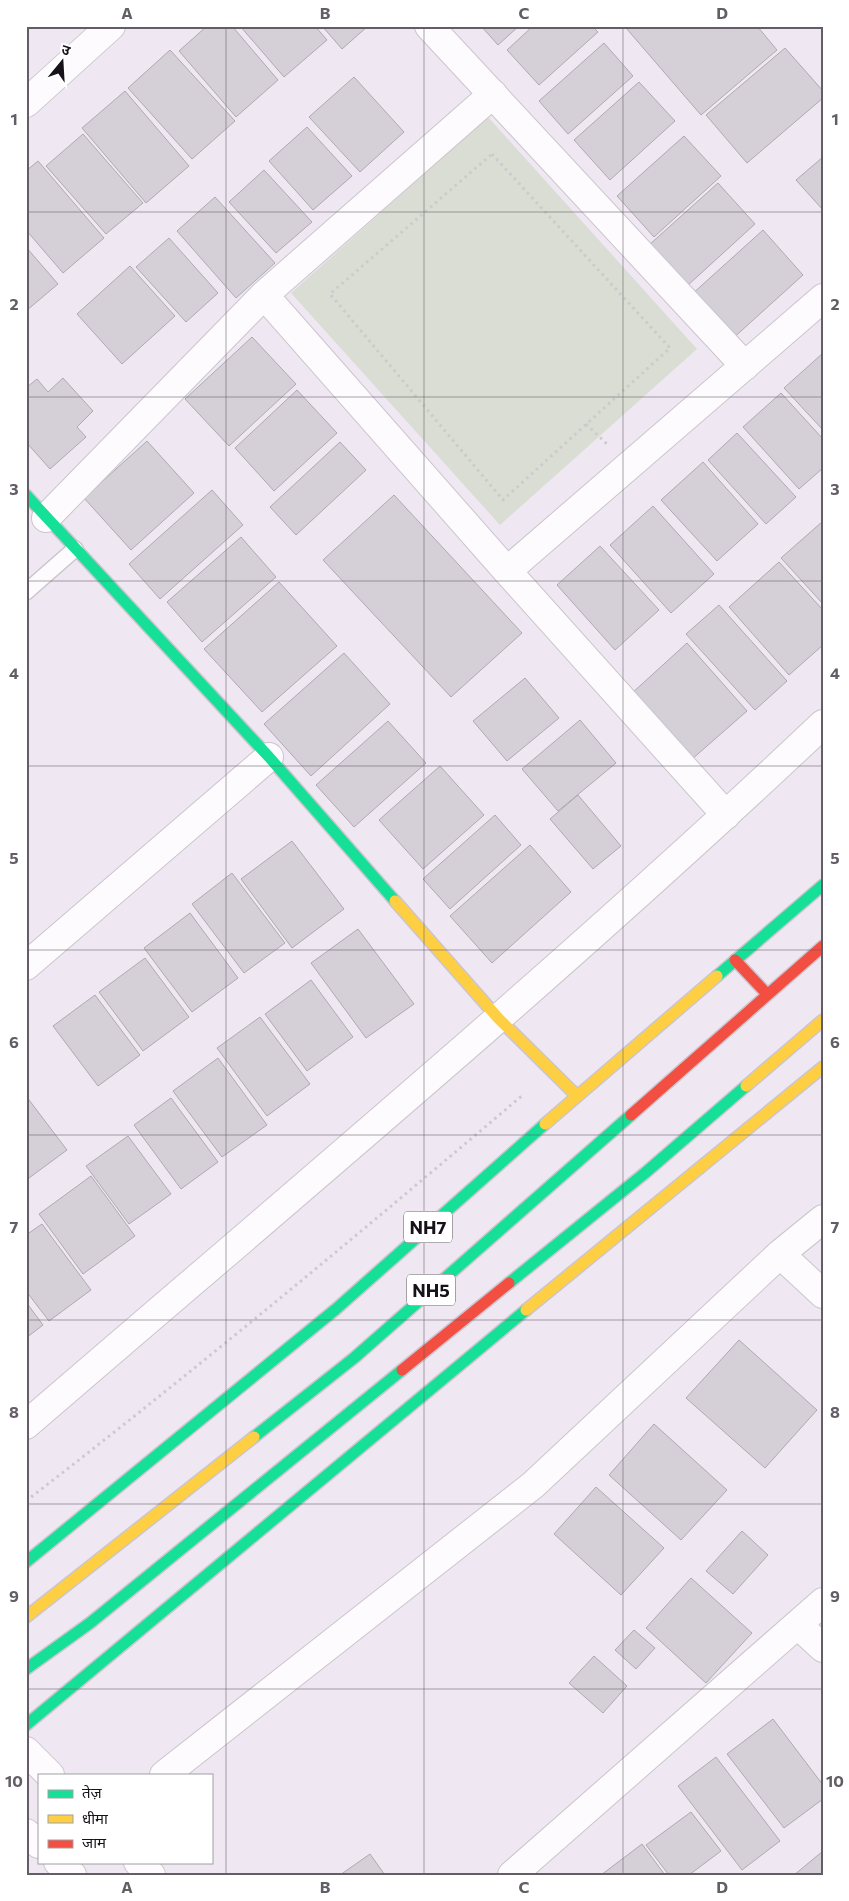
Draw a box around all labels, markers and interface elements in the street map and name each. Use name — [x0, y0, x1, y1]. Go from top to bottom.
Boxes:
text: A — [121, 3, 133, 22]
text: B — [320, 3, 331, 22]
text: C — [519, 3, 530, 22]
text: D — [716, 3, 728, 22]
north arrow — [38, 38, 88, 88]
text: उ — [60, 40, 73, 59]
text: 1 — [10, 109, 18, 128]
text: 1 — [831, 109, 839, 128]
text: 2 — [9, 294, 19, 313]
text: 2 — [830, 294, 840, 313]
text: 3 — [9, 479, 19, 498]
text: 3 — [830, 479, 840, 498]
text: 4 — [9, 663, 19, 682]
text: 4 — [830, 663, 840, 682]
text: 5 — [9, 848, 19, 867]
text: 5 — [830, 848, 840, 867]
text: 6 — [9, 1032, 19, 1051]
text: 6 — [830, 1032, 840, 1051]
road number: NH7 — [404, 1212, 452, 1242]
text: 7 — [10, 1217, 19, 1236]
text: 7 — [831, 1217, 840, 1236]
road number: NH5 — [407, 1274, 455, 1306]
text: 8 — [9, 1402, 19, 1421]
text: 8 — [830, 1402, 840, 1421]
text: 9 — [9, 1586, 19, 1605]
text: 9 — [830, 1586, 840, 1605]
text: 10 — [5, 1771, 23, 1790]
text: 10 — [826, 1771, 844, 1790]
legend — [38, 1774, 212, 1864]
text: तेज़ — [82, 1783, 103, 1801]
text: धीमा — [82, 1809, 109, 1827]
text: जाम — [82, 1833, 107, 1851]
text: A — [121, 1877, 133, 1896]
text: B — [320, 1877, 331, 1896]
text: C — [519, 1877, 530, 1896]
text: D — [716, 1877, 728, 1896]

